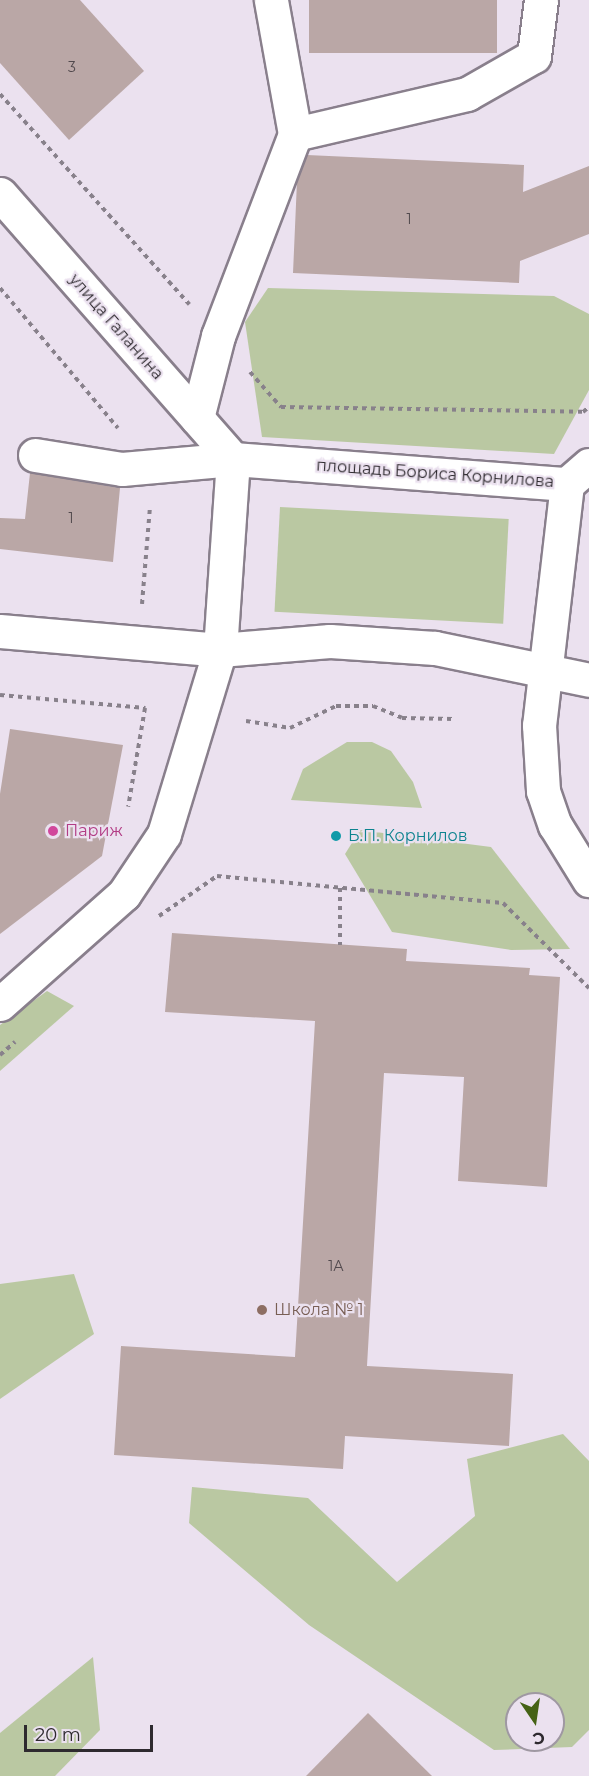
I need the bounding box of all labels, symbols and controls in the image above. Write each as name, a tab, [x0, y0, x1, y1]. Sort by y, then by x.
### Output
house number: 3	[68, 59, 76, 75]
house number: 1	[406, 211, 412, 227]
street label: улица Галанина	[65, 270, 167, 384]
street label: площадь Бориса Корнилова	[316, 456, 554, 492]
house number: 1	[68, 510, 74, 526]
place label: Париж	[65, 821, 123, 841]
marker: Париж	[46, 824, 60, 838]
place label: Б.П. Корнилов	[348, 826, 468, 846]
marker: Б.П. Корнилов	[329, 829, 343, 843]
house number: 1А	[328, 1258, 344, 1274]
place label: Школа № 1	[274, 1300, 363, 1320]
marker: Школа № 1	[255, 1303, 269, 1317]
north arrow	[505, 1692, 565, 1752]
scale bar	[27, 1713, 156, 1751]
text: 20 m	[35, 1724, 81, 1746]
text: С	[531, 1728, 547, 1749]

